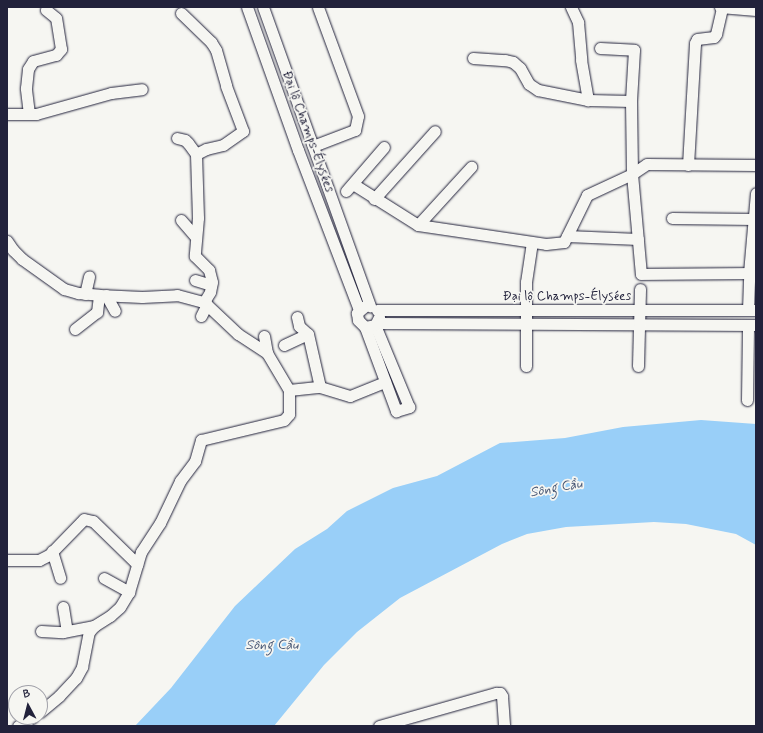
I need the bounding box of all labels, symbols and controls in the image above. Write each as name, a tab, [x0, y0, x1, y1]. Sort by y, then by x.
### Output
street label: Đại lộ Champs-Élysées	[278, 69, 336, 195]
street label: Đại lộ Champs-Élysées	[503, 289, 631, 305]
water label: Sông Cầu	[528, 475, 584, 501]
water label: Sông Cầu	[245, 637, 299, 653]
north arrow	[8, 685, 48, 725]
text: B	[22, 687, 31, 701]

